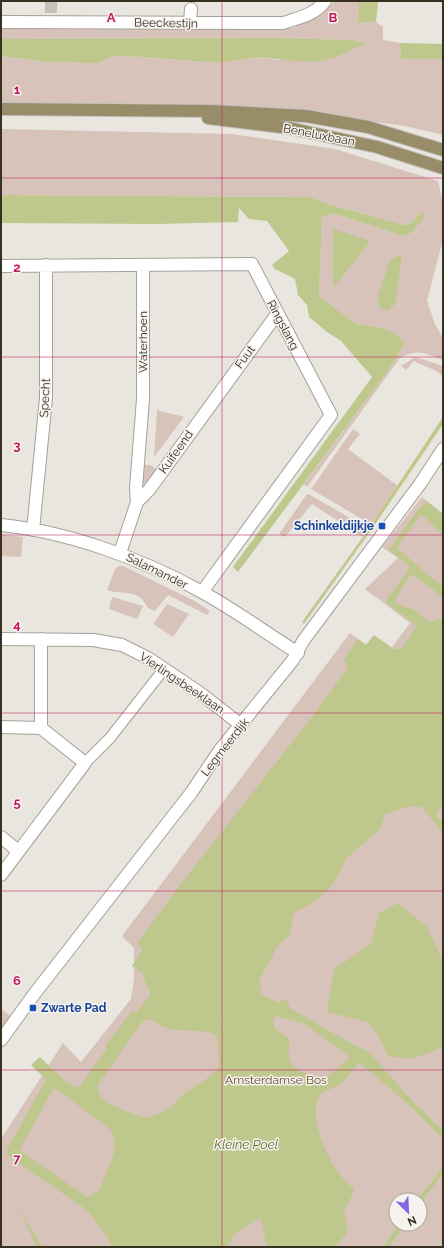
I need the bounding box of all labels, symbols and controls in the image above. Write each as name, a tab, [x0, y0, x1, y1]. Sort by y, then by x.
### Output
text: A	[107, 10, 116, 25]
text: B	[329, 10, 338, 25]
street label: Beeckestijn	[134, 15, 198, 31]
text: 1	[14, 82, 21, 97]
street label: Beneluxbaan	[282, 121, 356, 149]
text: 2	[13, 260, 21, 275]
street label: Ringslang	[264, 298, 302, 352]
street label: Waterhoen	[136, 311, 150, 373]
street label: Fuut	[232, 343, 258, 371]
street label: Specht	[37, 378, 53, 418]
street label: Kuifeend	[156, 428, 196, 476]
text: 3	[13, 438, 21, 453]
place label: Schinkeldijkje	[294, 519, 374, 533]
marker: Schinkeldijkje	[377, 521, 387, 531]
street label: Salamander	[124, 550, 191, 592]
text: 4	[13, 617, 21, 632]
street label: Vierlingsbeeklaan	[137, 649, 227, 717]
street label: Legmeerdijk	[198, 715, 252, 779]
text: 5	[13, 795, 21, 810]
text: 6	[13, 973, 21, 988]
place label: Zwarte Pad	[41, 1001, 107, 1015]
marker: Zwarte Pad	[28, 1003, 38, 1013]
park label: Amsterdamse Bos	[225, 1073, 327, 1087]
water label: Kleine Poel	[214, 1137, 279, 1152]
text: 7	[13, 1151, 21, 1166]
north arrow	[388, 1192, 428, 1232]
text: N	[405, 1213, 418, 1228]

